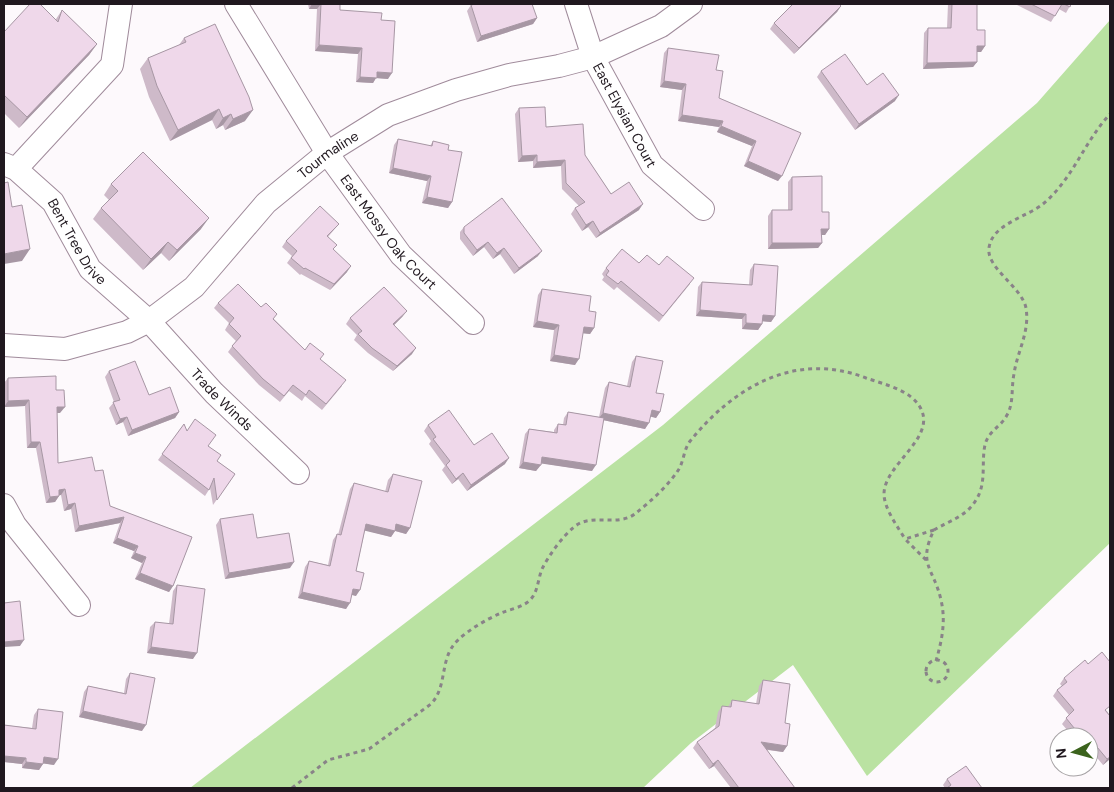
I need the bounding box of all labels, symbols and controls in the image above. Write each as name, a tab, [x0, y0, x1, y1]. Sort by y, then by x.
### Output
street label: East Elysian Court	[589, 60, 661, 171]
street label: Tourmaline	[294, 127, 362, 182]
street label: East Mossy Oak Court	[337, 171, 441, 293]
street label: Bent Tree Drive	[44, 195, 110, 288]
street label: Trade Winds	[187, 364, 257, 435]
north arrow	[1049, 727, 1099, 777]
text: N	[1052, 747, 1071, 759]

